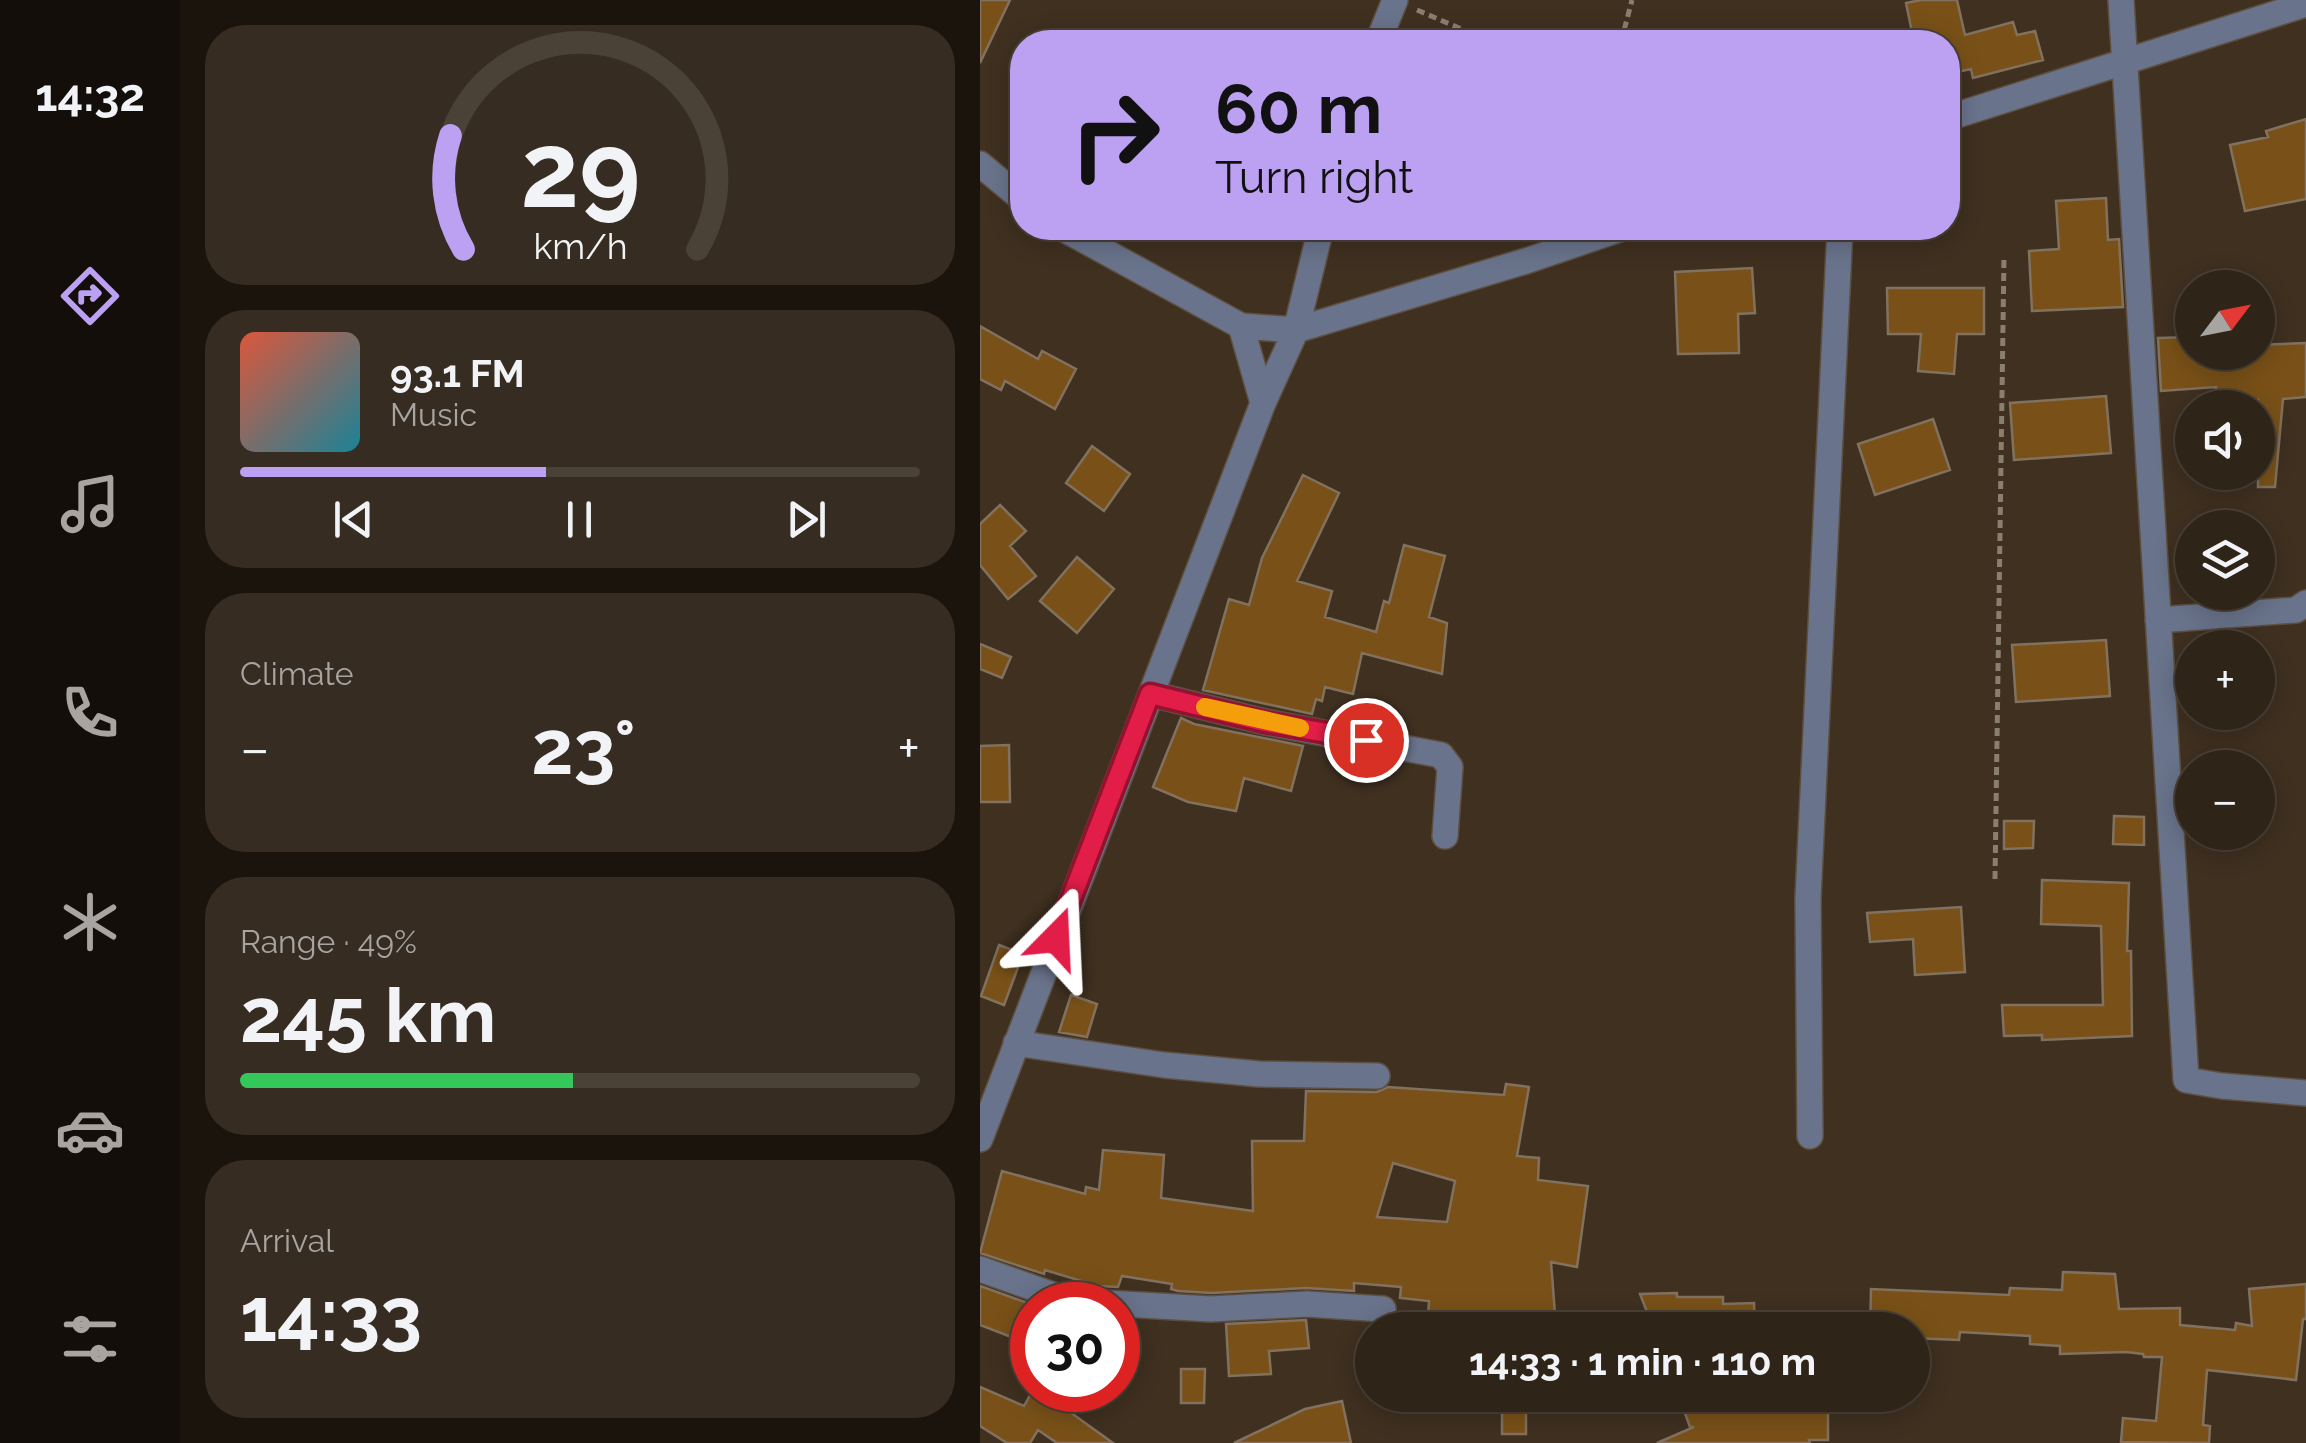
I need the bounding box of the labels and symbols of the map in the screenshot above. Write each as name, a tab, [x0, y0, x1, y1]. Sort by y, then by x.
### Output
north arrow	[2175, 270, 2275, 370]
pin	[1324, 698, 1409, 783]
position arrow	[1004, 886, 1108, 990]
speed limit sign: 30	[1010, 1282, 1140, 1412]

